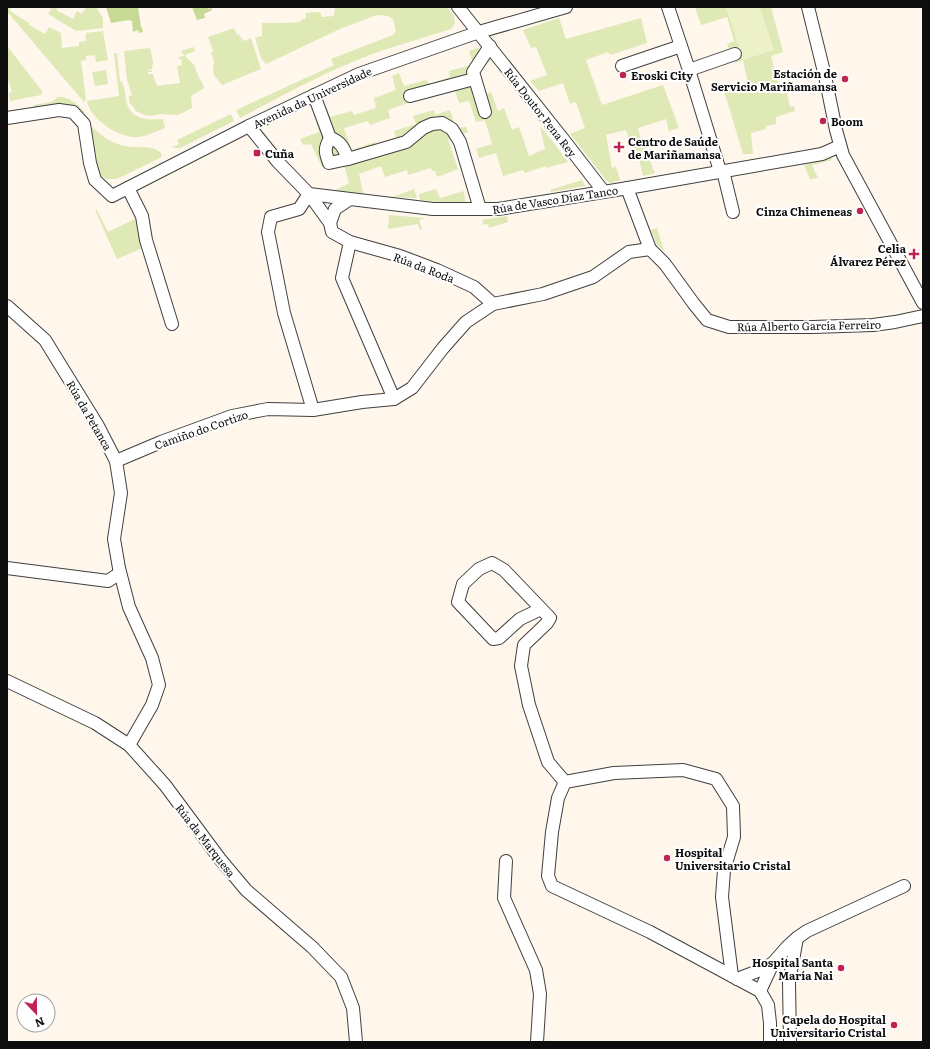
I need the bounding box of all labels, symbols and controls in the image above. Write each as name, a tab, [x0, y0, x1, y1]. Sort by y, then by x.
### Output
street label: Avenida da Universidade	[250, 62, 374, 132]
street label: Rúa Doutor Pena Rey	[501, 64, 581, 161]
place label: Estación de Servicio Mariñamansa	[711, 65, 838, 94]
place label: Eroski City	[631, 67, 693, 83]
marker: Eroski City	[618, 70, 628, 80]
marker: Estación de Servicio Mariñamansa	[840, 74, 850, 84]
place label: Boom	[831, 113, 863, 129]
marker: Boom	[818, 116, 828, 126]
place label: Centro de Saúde de Mariñamansa	[628, 133, 722, 162]
marker: Centro de Saúde de Mariñamansa	[613, 141, 625, 153]
place label: Cuña	[265, 145, 295, 161]
marker: Cuña	[252, 148, 262, 158]
street label: Rúa de Vasco Díaz Tanco	[491, 181, 619, 217]
place label: Cinza Chimeneas	[756, 203, 853, 219]
marker: Cinza Chimeneas	[855, 206, 865, 216]
place label: Celia Álvarez Pérez	[830, 240, 907, 269]
street label: Rúa da Roda	[391, 248, 457, 286]
marker: Celia Álvarez Pérez	[909, 249, 919, 259]
street label: Rúa Alberto García Ferreiro	[737, 316, 881, 334]
street label: Rúa da Petanca	[63, 377, 117, 453]
street label: Camiño do Cortizo	[152, 405, 250, 453]
street label: Rúa da Marquesa	[172, 800, 240, 880]
place label: Hospital Universitario Cristal	[675, 844, 791, 873]
marker: Hospital Universitario Cristal	[662, 853, 672, 863]
place label: Hospital Santa María Nai	[752, 954, 834, 983]
marker: Hospital Santa María Nai	[836, 963, 846, 973]
north arrow	[16, 993, 56, 1033]
place label: Capela do Hospital Universitario Cristal	[770, 1011, 886, 1040]
text: N	[33, 1014, 47, 1032]
marker: Capela do Hospital Universitario Cristal	[889, 1020, 899, 1030]

